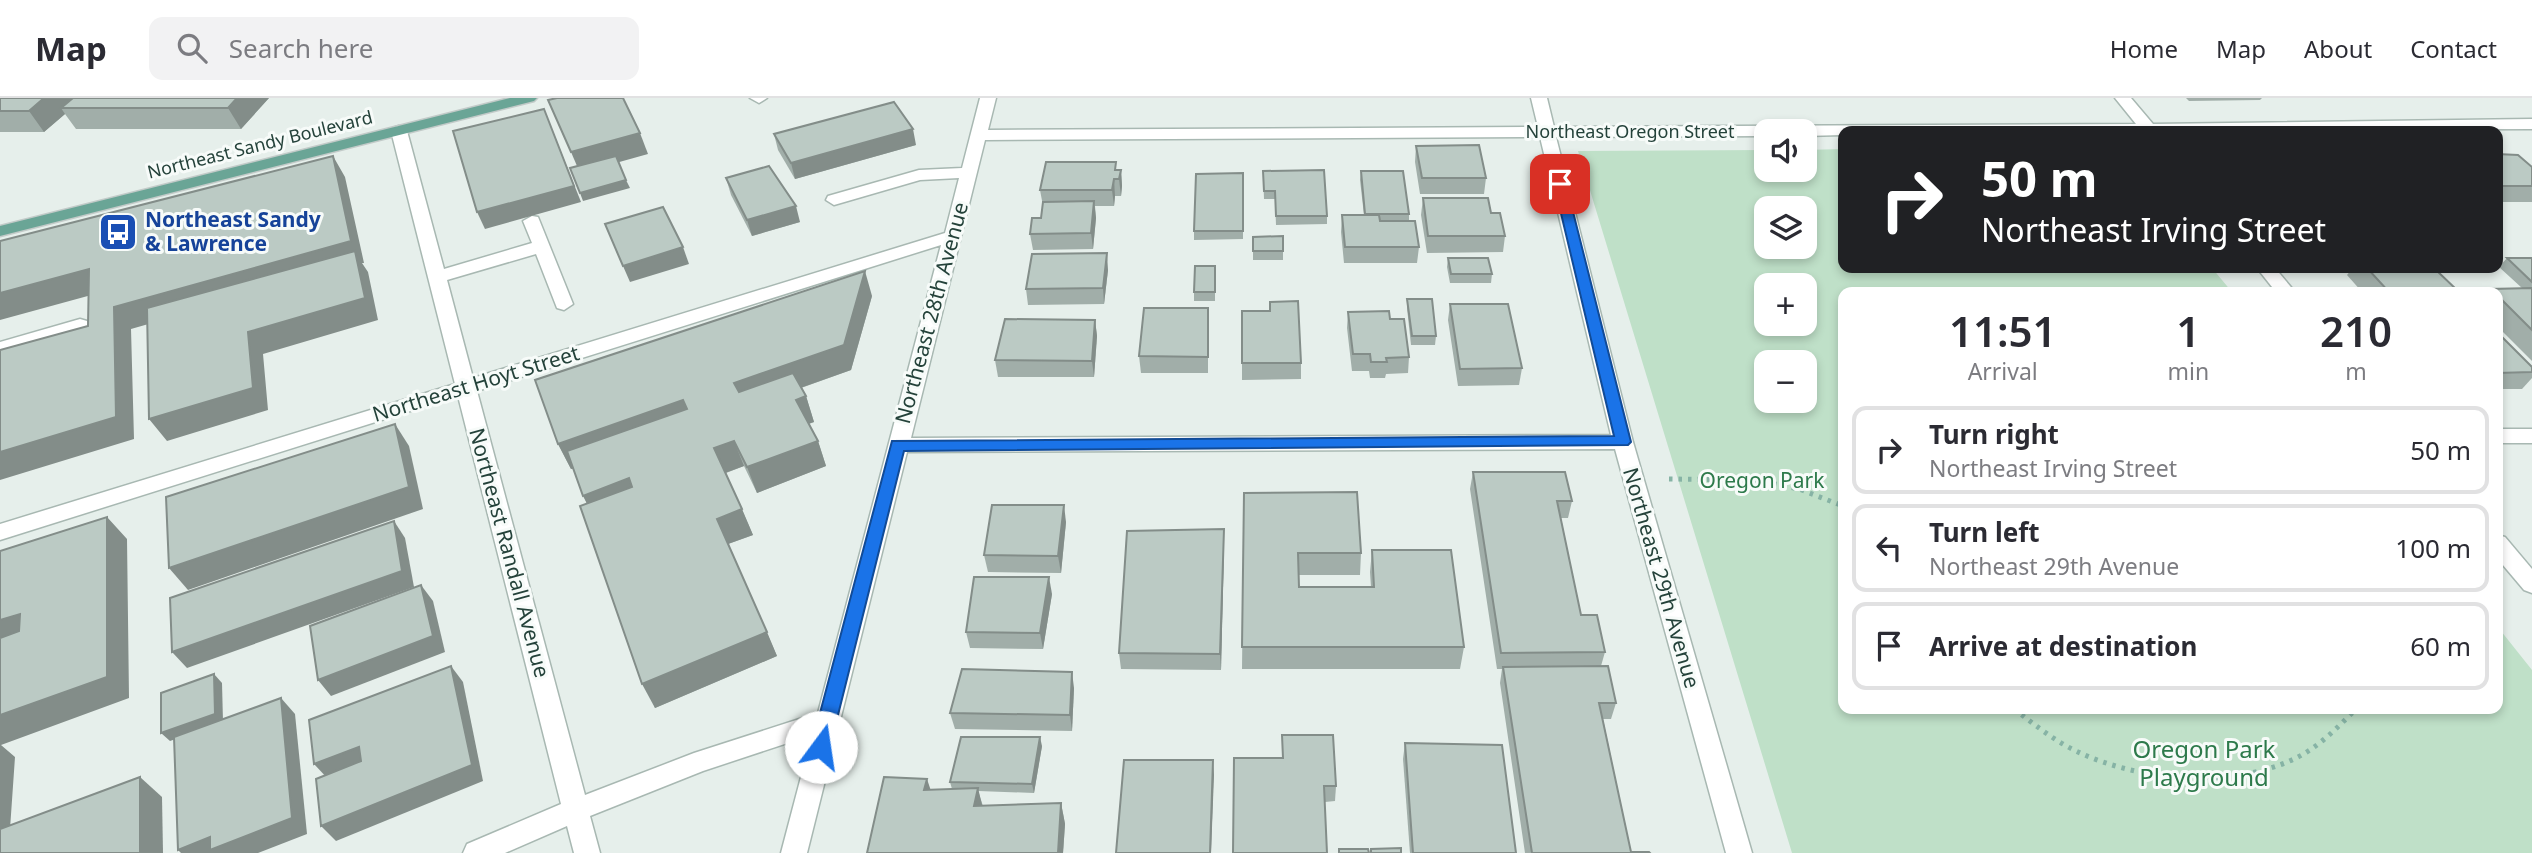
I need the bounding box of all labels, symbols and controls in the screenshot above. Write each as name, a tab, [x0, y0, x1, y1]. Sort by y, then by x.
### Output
search box	[149, 17, 639, 80]
text: Map	[35, 26, 107, 71]
icon: search	[173, 29, 211, 67]
text: Search here	[229, 30, 373, 66]
text: Home	[2110, 32, 2178, 65]
text: Map	[2216, 32, 2266, 65]
text: About	[2304, 32, 2372, 65]
text: Contact	[2410, 32, 2497, 65]
street label: Northeast Sandy Boulevard	[145, 104, 375, 184]
street label: Northeast Oregon Street	[1526, 119, 1735, 143]
map controls	[1754, 119, 1817, 413]
button: sound	[1754, 119, 1817, 182]
text: 50 m	[1981, 145, 2098, 211]
pin	[1530, 154, 1590, 214]
icon: right	[1866, 154, 1957, 245]
icon: arrive	[1541, 165, 1579, 203]
button: layers	[1754, 196, 1817, 259]
street label: Northeast 28th Avenue	[888, 199, 974, 427]
place label: Northeast Sandy & Lawrence	[145, 205, 321, 257]
text: Northeast Irving Street	[1981, 208, 2326, 251]
bus stop icon: Northeast Sandy & Lawrence	[97, 211, 139, 253]
button: +	[1754, 273, 1817, 336]
text: 11:51	[1949, 302, 2057, 359]
text: 1	[2176, 302, 2200, 359]
text: 210	[2320, 302, 2392, 359]
street label: Northeast Hoyt Street	[369, 338, 583, 428]
button: −	[1754, 350, 1817, 413]
text: Arrival	[1968, 355, 2038, 387]
text: min	[2167, 355, 2209, 387]
text: m	[2345, 355, 2367, 387]
text: Turn right	[1929, 416, 2059, 452]
street label: Northeast Randall Avenue	[463, 425, 557, 681]
icon: right	[1870, 431, 1908, 469]
text: 50 m	[2410, 432, 2471, 468]
text: Northeast Irving Street	[1929, 452, 2177, 484]
street label: Northeast 29th Avenue	[1617, 464, 1707, 691]
park label: Oregon Park	[1700, 466, 1825, 494]
text: Turn left	[1929, 514, 2040, 550]
icon: left	[1870, 529, 1908, 567]
text: 100 m	[2395, 530, 2471, 566]
text: Northeast 29th Avenue	[1929, 550, 2179, 582]
icon: arrive	[1870, 627, 1908, 665]
text: Arrive at destination	[1929, 628, 2198, 664]
text: 60 m	[2410, 628, 2471, 664]
position arrow	[784, 710, 858, 784]
park label: Oregon Park Playground	[2133, 732, 2276, 793]

